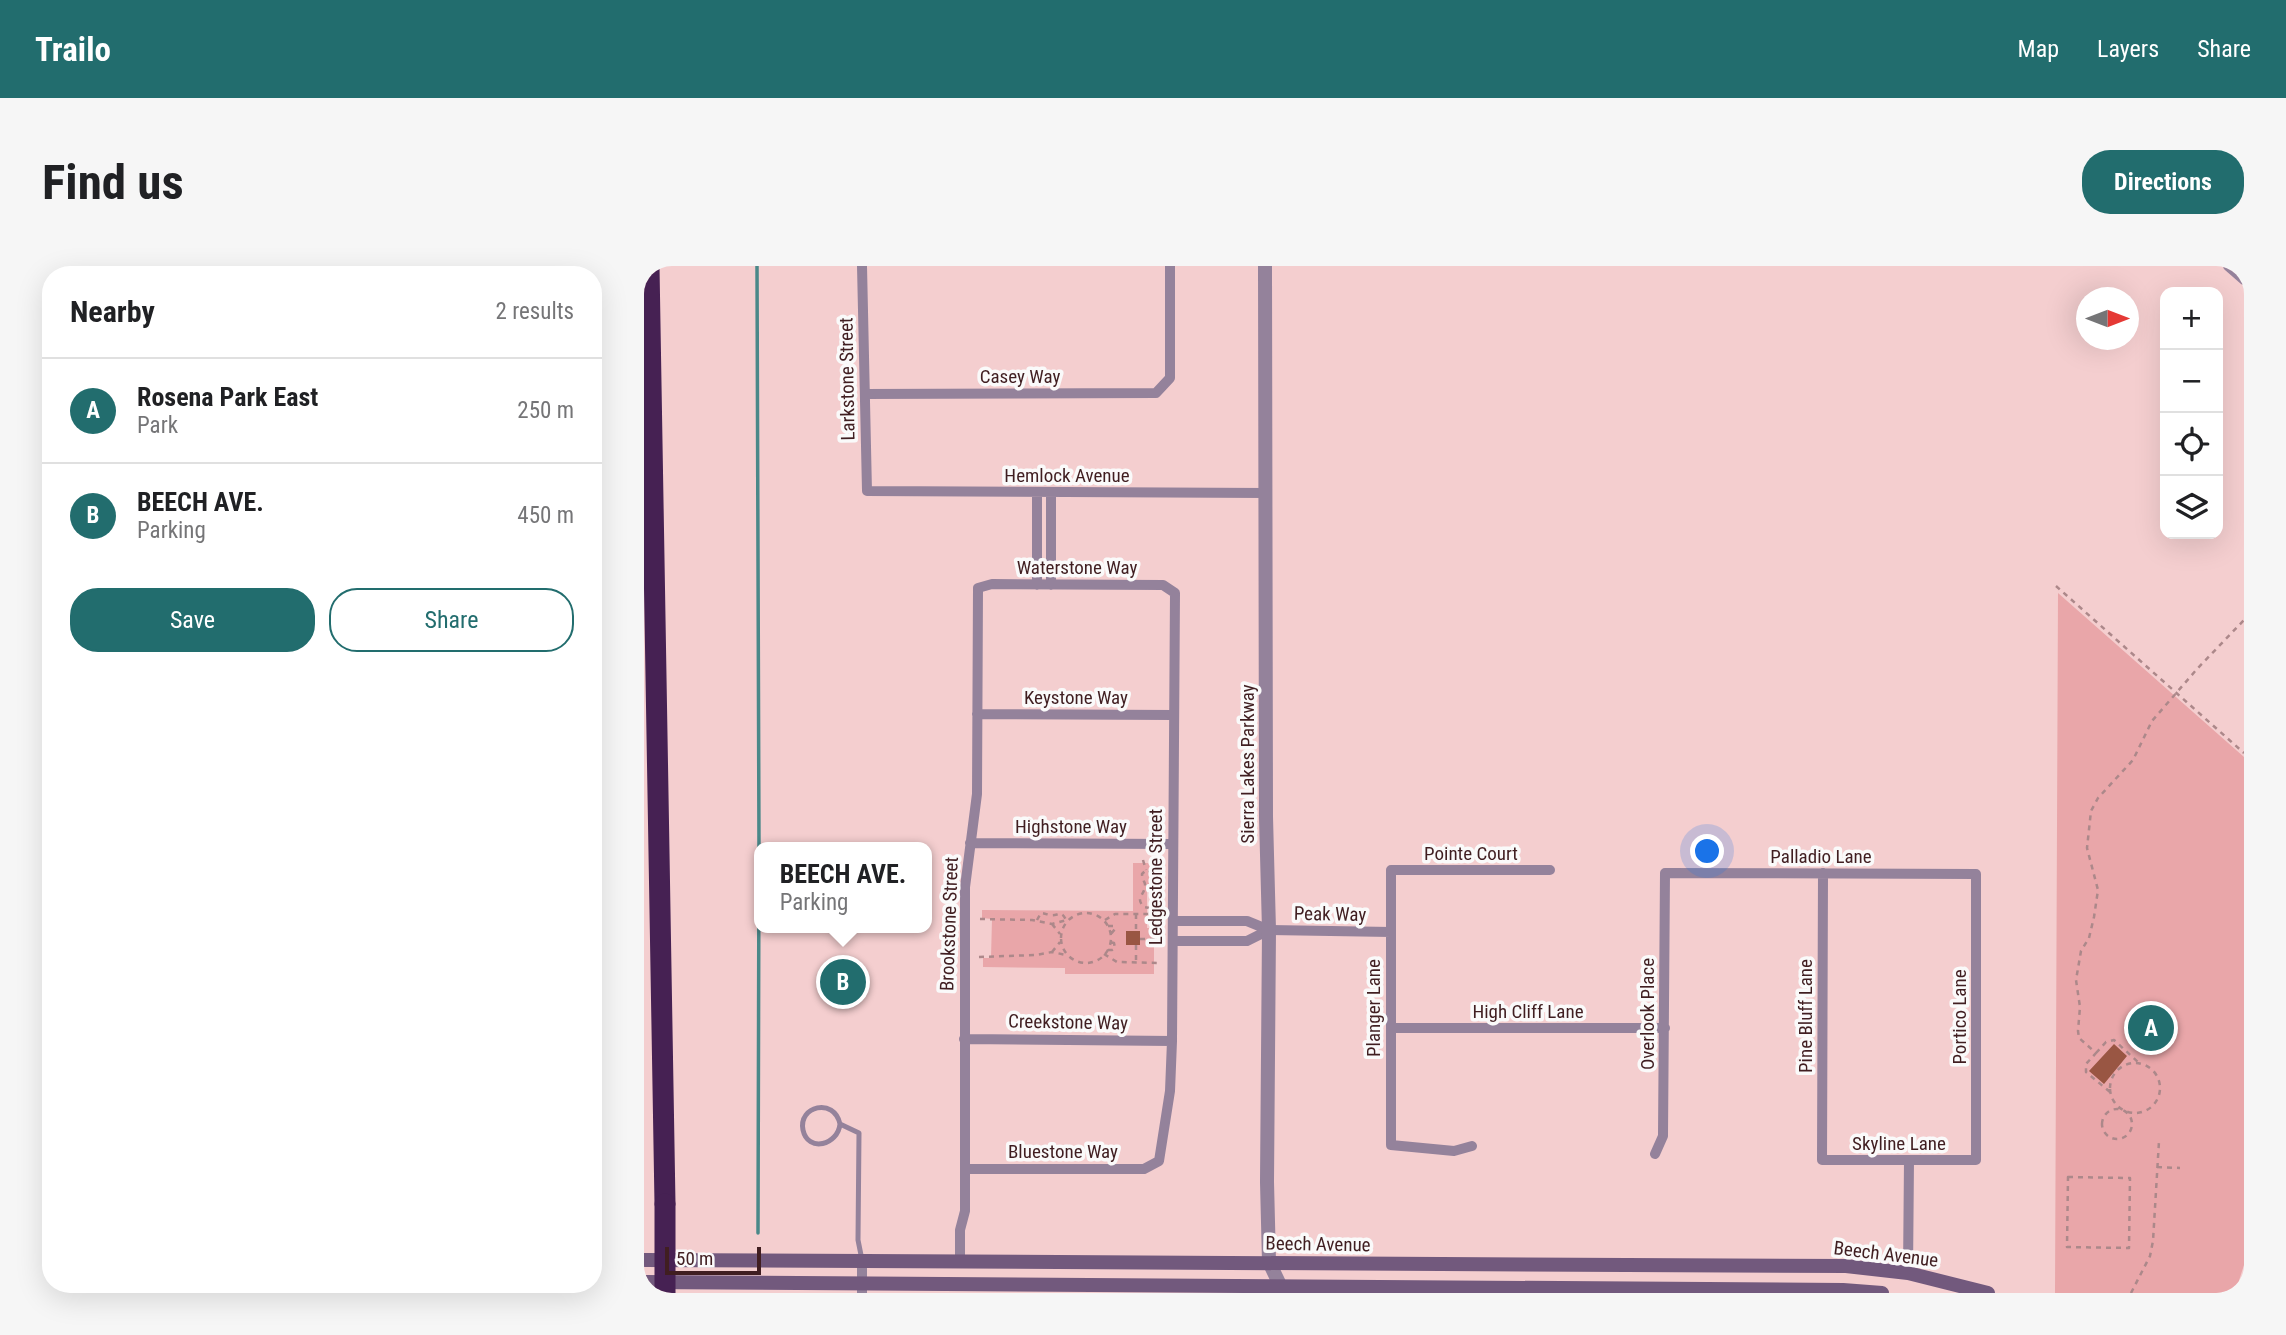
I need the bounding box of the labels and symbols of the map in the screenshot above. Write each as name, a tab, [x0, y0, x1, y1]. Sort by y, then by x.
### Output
north arrow	[2076, 287, 2139, 350]
street label: Larkstone Street	[834, 317, 860, 441]
street label: Casey Way	[980, 365, 1060, 388]
street label: Hemlock Avenue	[1004, 464, 1130, 487]
street label: Waterstone Way	[1017, 556, 1137, 579]
street label: Sierra Lakes Parkway	[1236, 684, 1259, 844]
street label: Keystone Way	[1024, 686, 1128, 709]
street label: Ledgestone Street	[1144, 809, 1167, 945]
street label: Highstone Way	[1015, 815, 1127, 838]
your location	[1690, 834, 1724, 868]
street label: Pointe Court	[1424, 842, 1518, 865]
street label: Palladio Lane	[1770, 845, 1872, 868]
street label: Brookstone Street	[935, 857, 963, 991]
street label: Peak Way	[1294, 902, 1366, 926]
pin: B	[820, 956, 866, 1008]
street label: Overlook Place	[1636, 958, 1659, 1070]
street label: Planger Lane	[1362, 959, 1385, 1057]
street label: Pine Bluff Lane	[1794, 959, 1817, 1073]
street label: Portico Lane	[1948, 969, 1971, 1065]
street label: High Cliff Lane	[1472, 1000, 1584, 1023]
pin: A	[2128, 1002, 2174, 1054]
street label: Creekstone Way	[1008, 1009, 1128, 1035]
street label: Skyline Lane	[1852, 1132, 1946, 1155]
street label: Bluestone Way	[1008, 1140, 1118, 1163]
street label: Beech Avenue	[1265, 1232, 1371, 1256]
street label: Beech Avenue	[1832, 1236, 1940, 1272]
scale bar	[665, 1244, 761, 1276]

